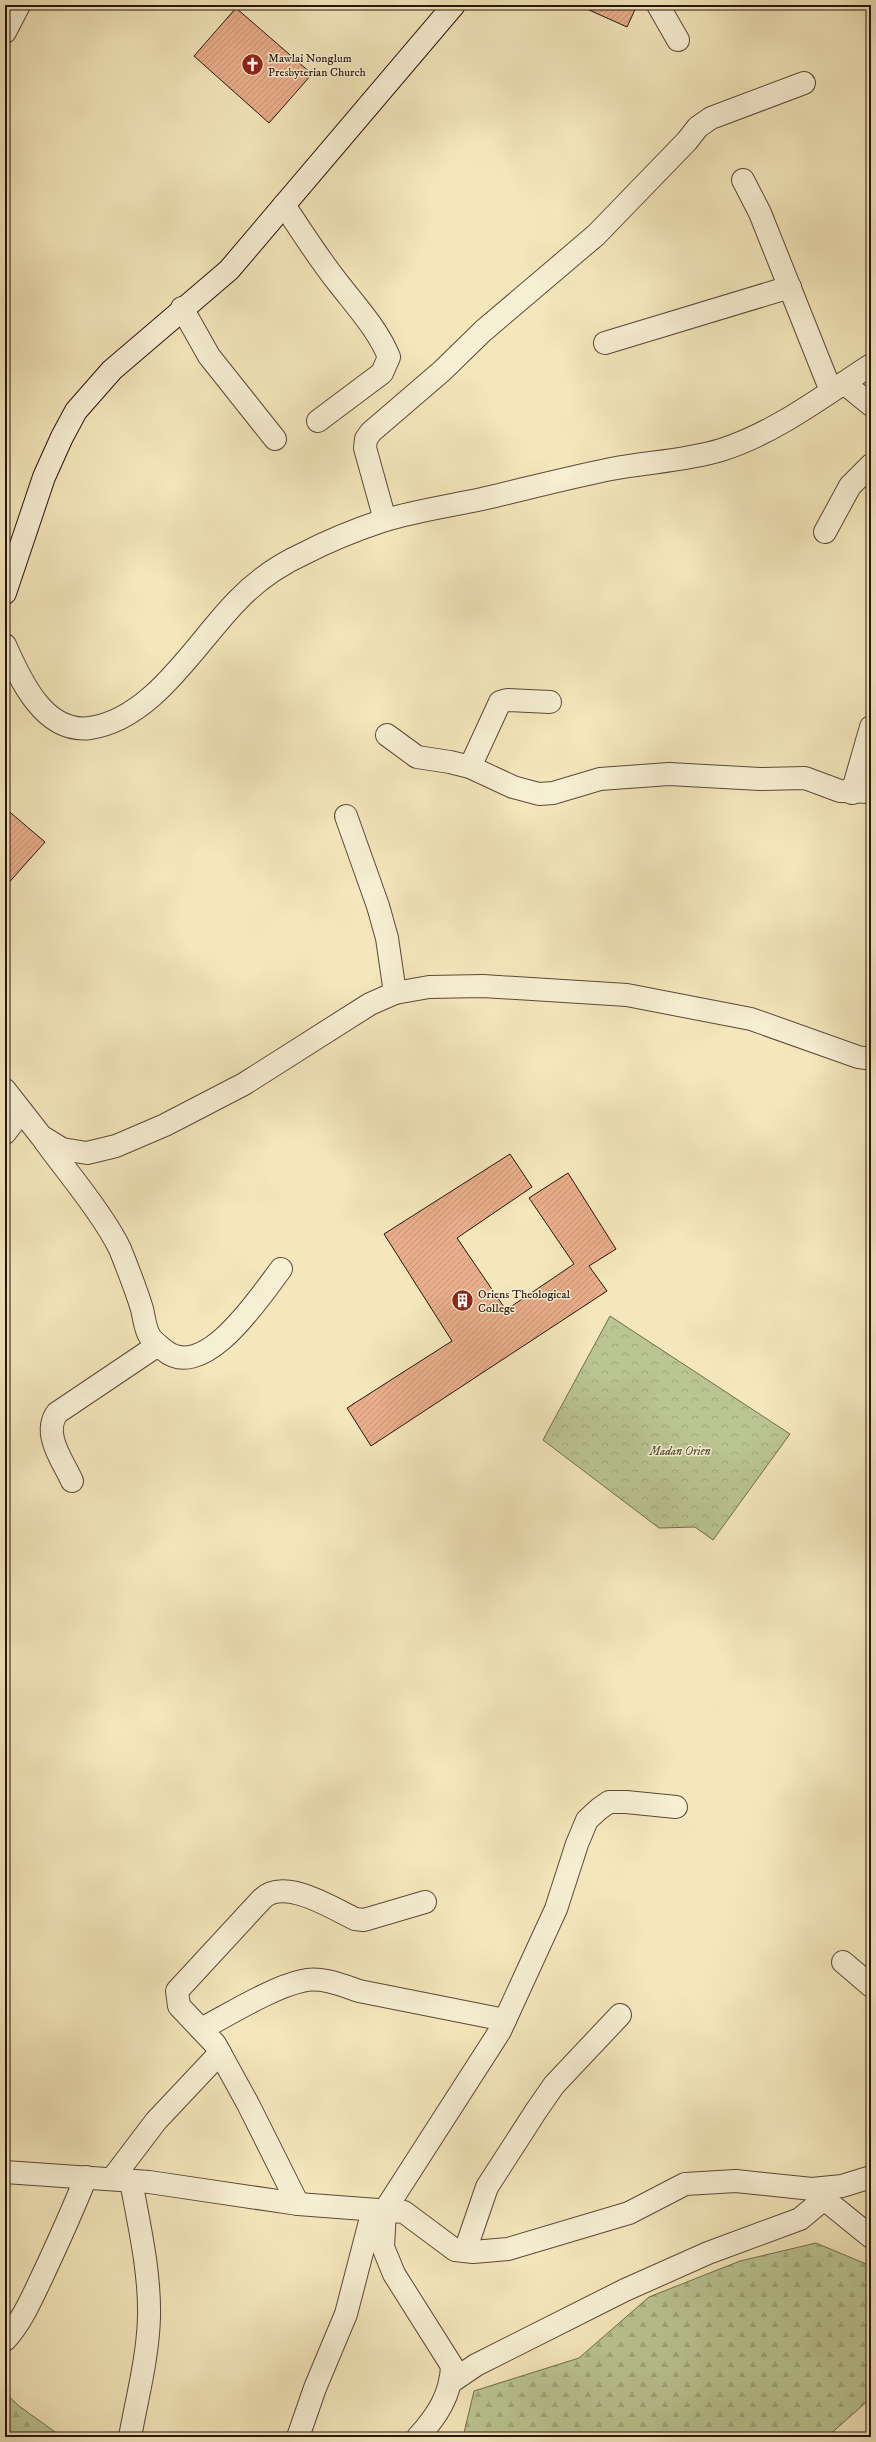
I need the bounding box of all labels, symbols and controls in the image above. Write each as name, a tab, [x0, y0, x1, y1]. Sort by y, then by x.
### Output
place label: Mawlai Nonglum Presbyterian Church	[268, 51, 367, 80]
church icon: Mawlai Nonglum Presbyterian Church	[240, 52, 266, 78]
place label: Oriens Theological College	[478, 1287, 571, 1316]
building icon: Oriens Theological College	[450, 1288, 476, 1314]
park label: Madan Orien	[648, 1444, 711, 1459]

